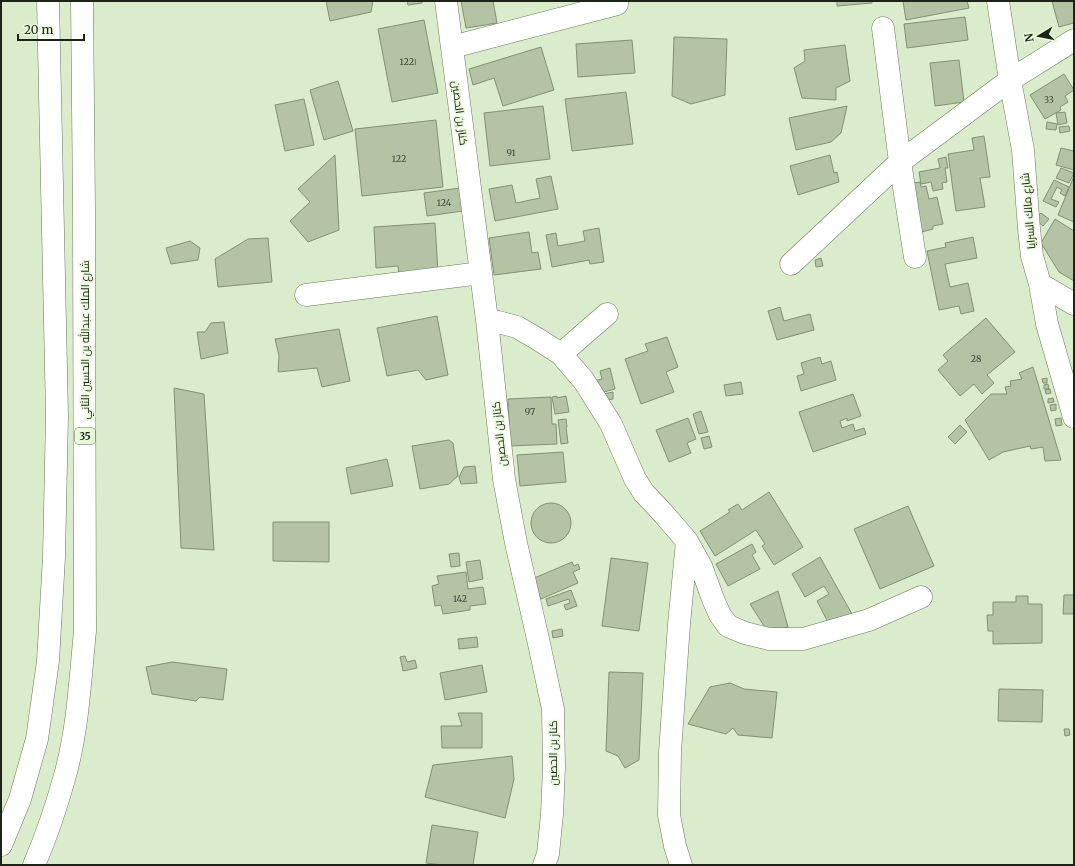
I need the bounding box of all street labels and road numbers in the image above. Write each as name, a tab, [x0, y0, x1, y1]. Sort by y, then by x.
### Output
street label: كناز بن الحصين	[449, 80, 471, 146]
street label: شارع مالك السرايا	[1018, 172, 1039, 250]
street label: شارع الملك عبدالله بن الحسين الثاني	[77, 260, 94, 420]
street label: كناز بن الحصين	[489, 401, 509, 467]
road number: 35	[75, 428, 95, 444]
street label: كناز بن الحصين	[546, 720, 560, 786]

